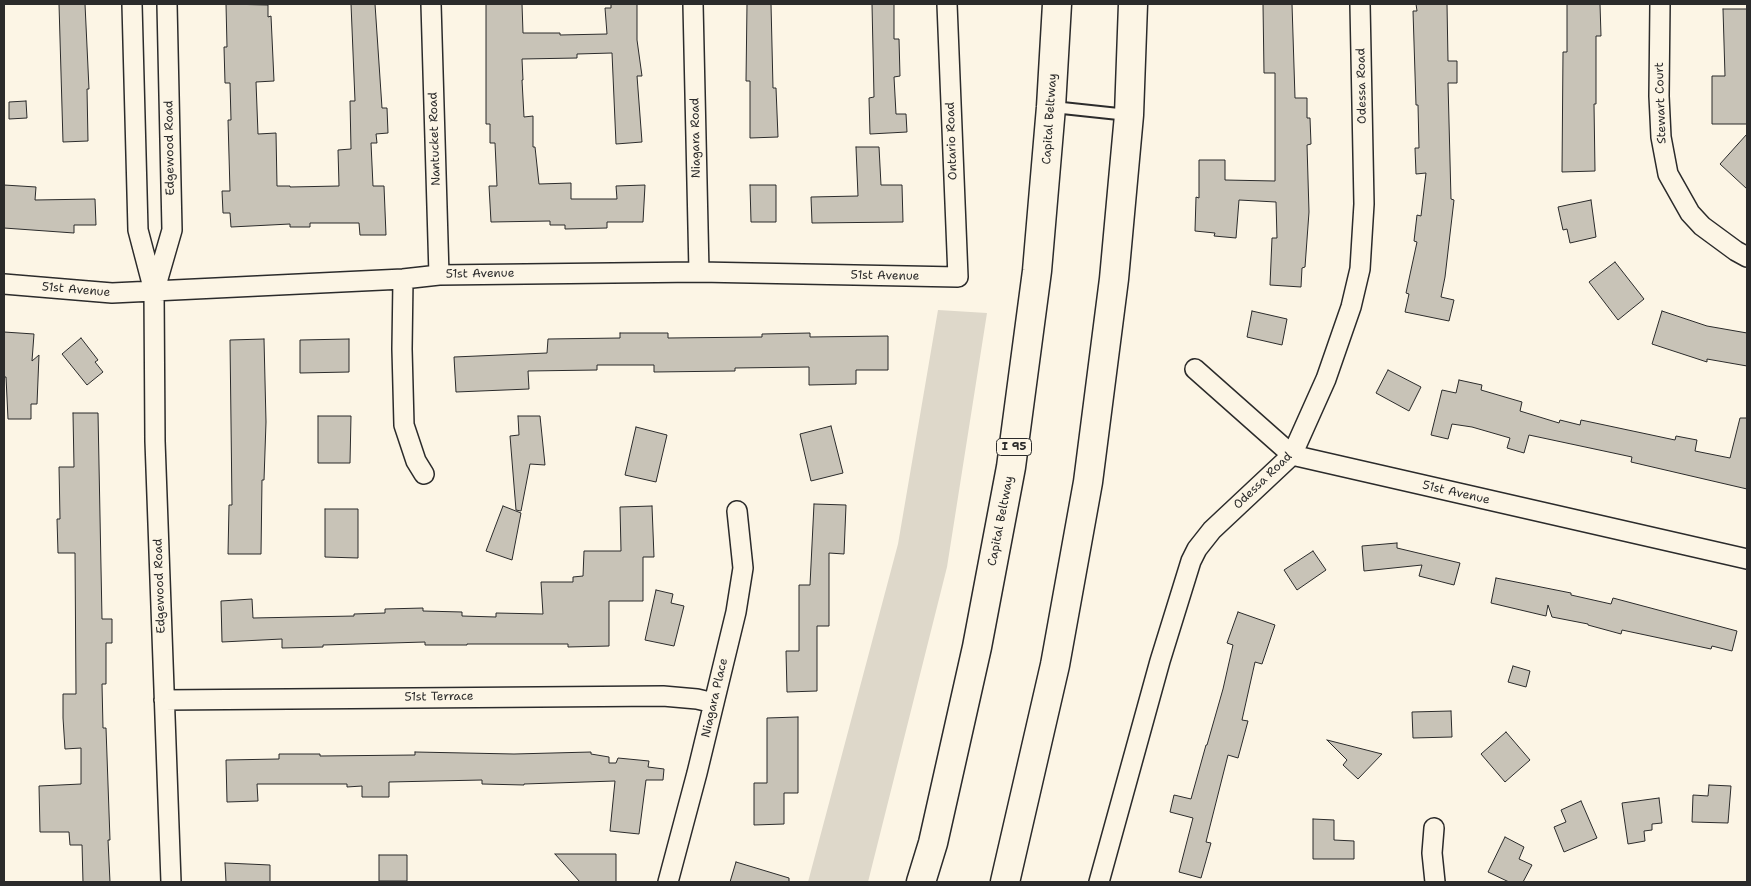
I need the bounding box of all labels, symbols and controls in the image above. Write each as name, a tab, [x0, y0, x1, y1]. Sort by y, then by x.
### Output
street label: Odessa Road	[1354, 48, 1370, 124]
street label: Stewart Court	[1652, 62, 1670, 144]
street label: Capital Beltway	[1040, 73, 1060, 165]
street label: Nantucket Road	[426, 92, 444, 186]
street label: Niagara Road	[688, 97, 704, 179]
street label: Edgewood Road	[162, 100, 178, 196]
street label: Ontario Road	[943, 102, 961, 180]
street label: 51st Avenue	[446, 266, 514, 282]
street label: 51st Avenue	[851, 268, 919, 284]
street label: 51st Avenue	[41, 280, 111, 300]
road number: I 95	[996, 438, 1032, 456]
street label: Odessa Road	[1231, 449, 1295, 513]
street label: Capital Beltway	[985, 475, 1017, 567]
street label: 51st Avenue	[1421, 478, 1491, 508]
street label: Edgewood Road	[151, 538, 169, 634]
street label: Niagara Place	[699, 657, 731, 739]
street label: 51st Terrace	[404, 689, 474, 705]

